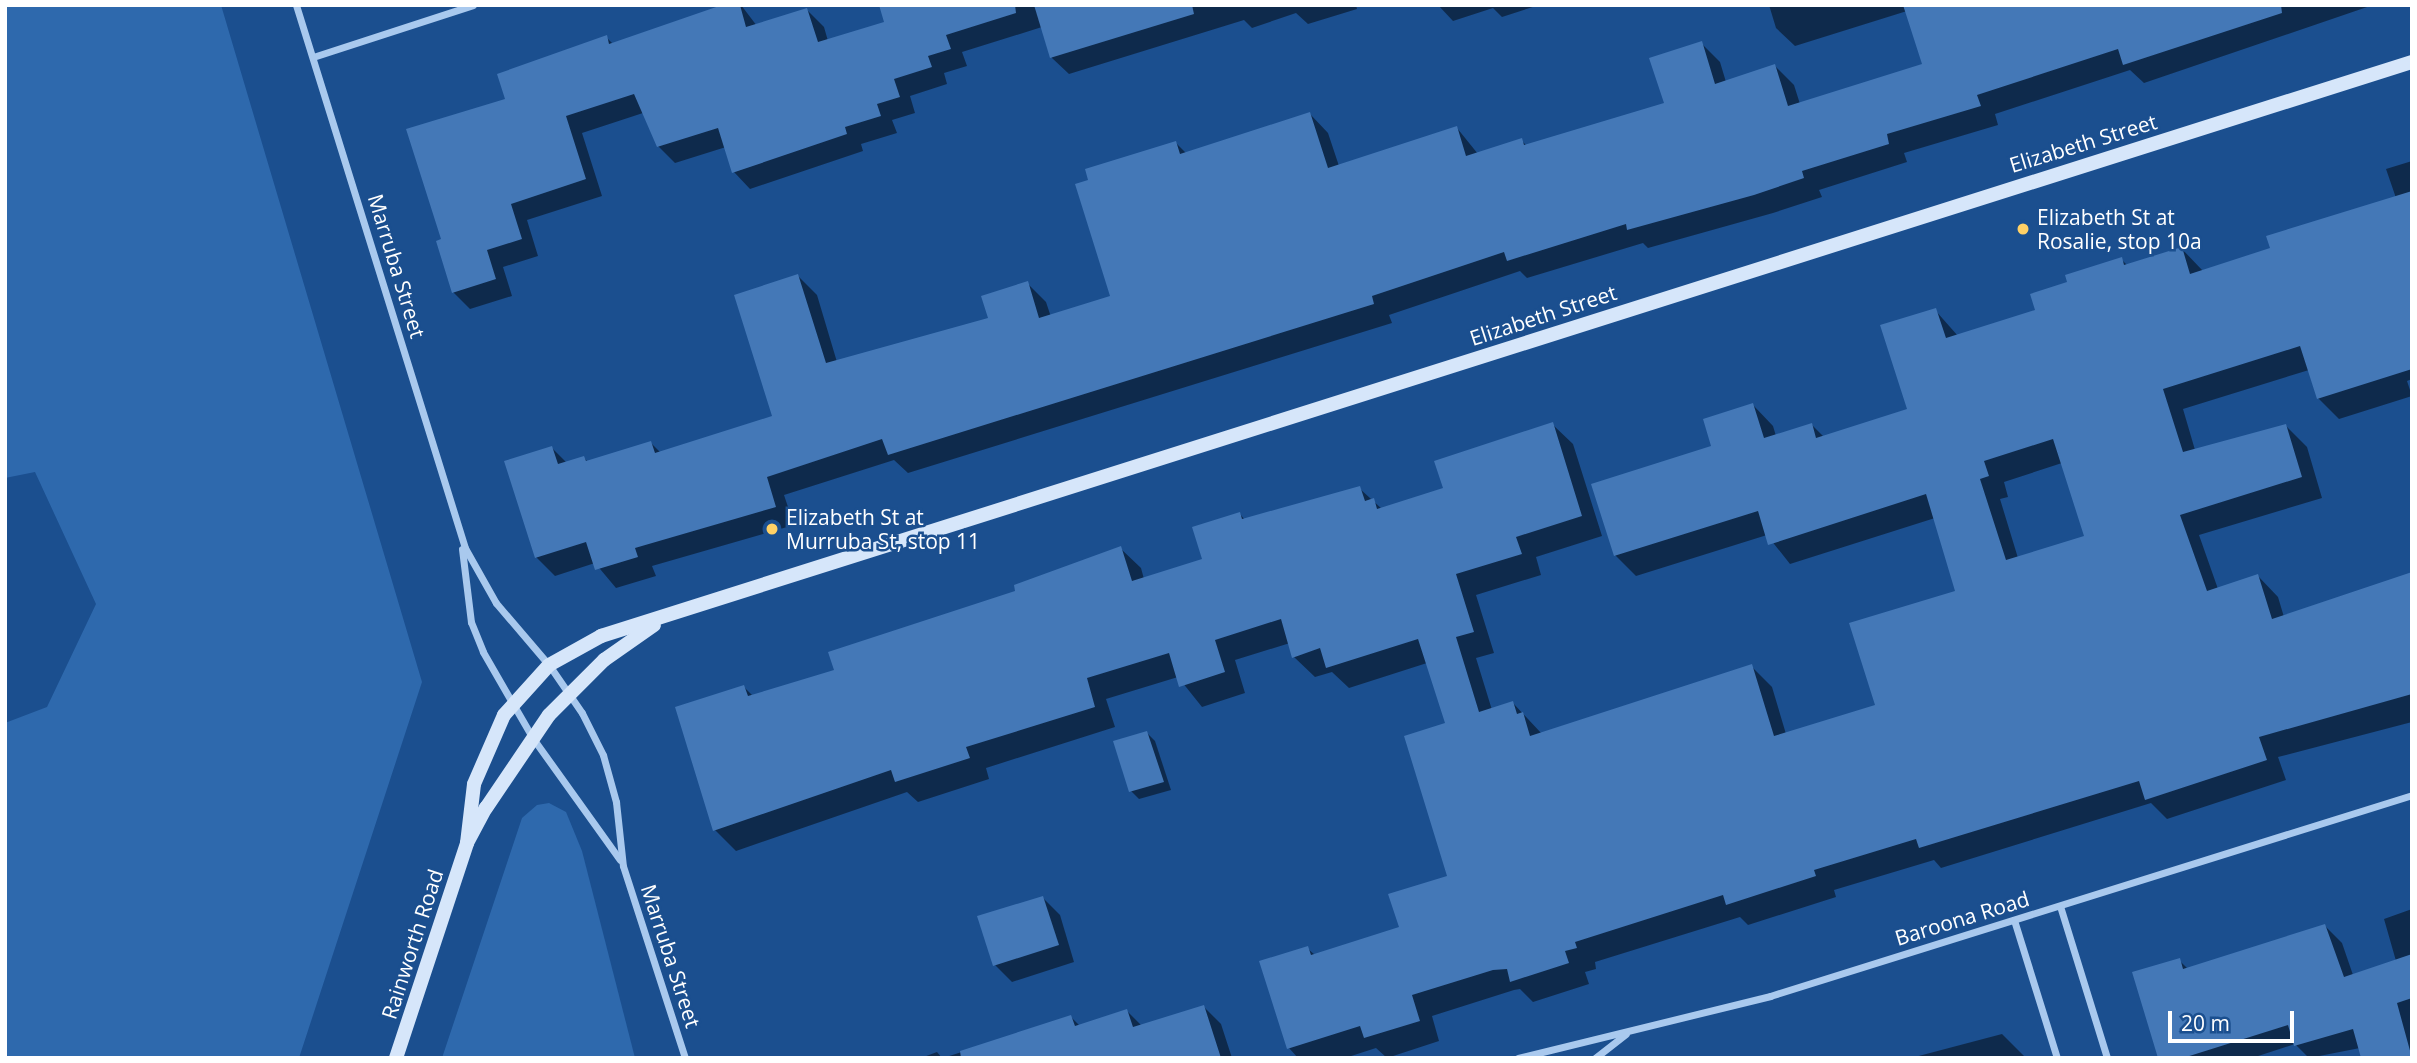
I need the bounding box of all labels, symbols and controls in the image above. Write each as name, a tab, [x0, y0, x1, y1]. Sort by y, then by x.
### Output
street label: Elizabeth Street	[2006, 109, 2160, 177]
street label: Marruba Street	[363, 191, 431, 341]
place label: Elizabeth St at Rosalie, stop 10a	[2037, 204, 2202, 254]
marker: Elizabeth St at Rosalie, stop 10a	[2015, 221, 2031, 237]
street label: Elizabeth Street	[1466, 279, 1620, 351]
place label: Elizabeth St at Murruba St, stop 11	[786, 504, 980, 554]
marker: Elizabeth St at Murruba St, stop 11	[764, 521, 780, 537]
street label: Rainworth Road	[376, 866, 448, 1022]
street label: Marruba Street	[636, 881, 706, 1031]
street label: Baroona Road	[1892, 886, 2032, 950]
scale bar	[2172, 996, 2298, 1040]
text: 20 m	[2181, 1009, 2230, 1037]

